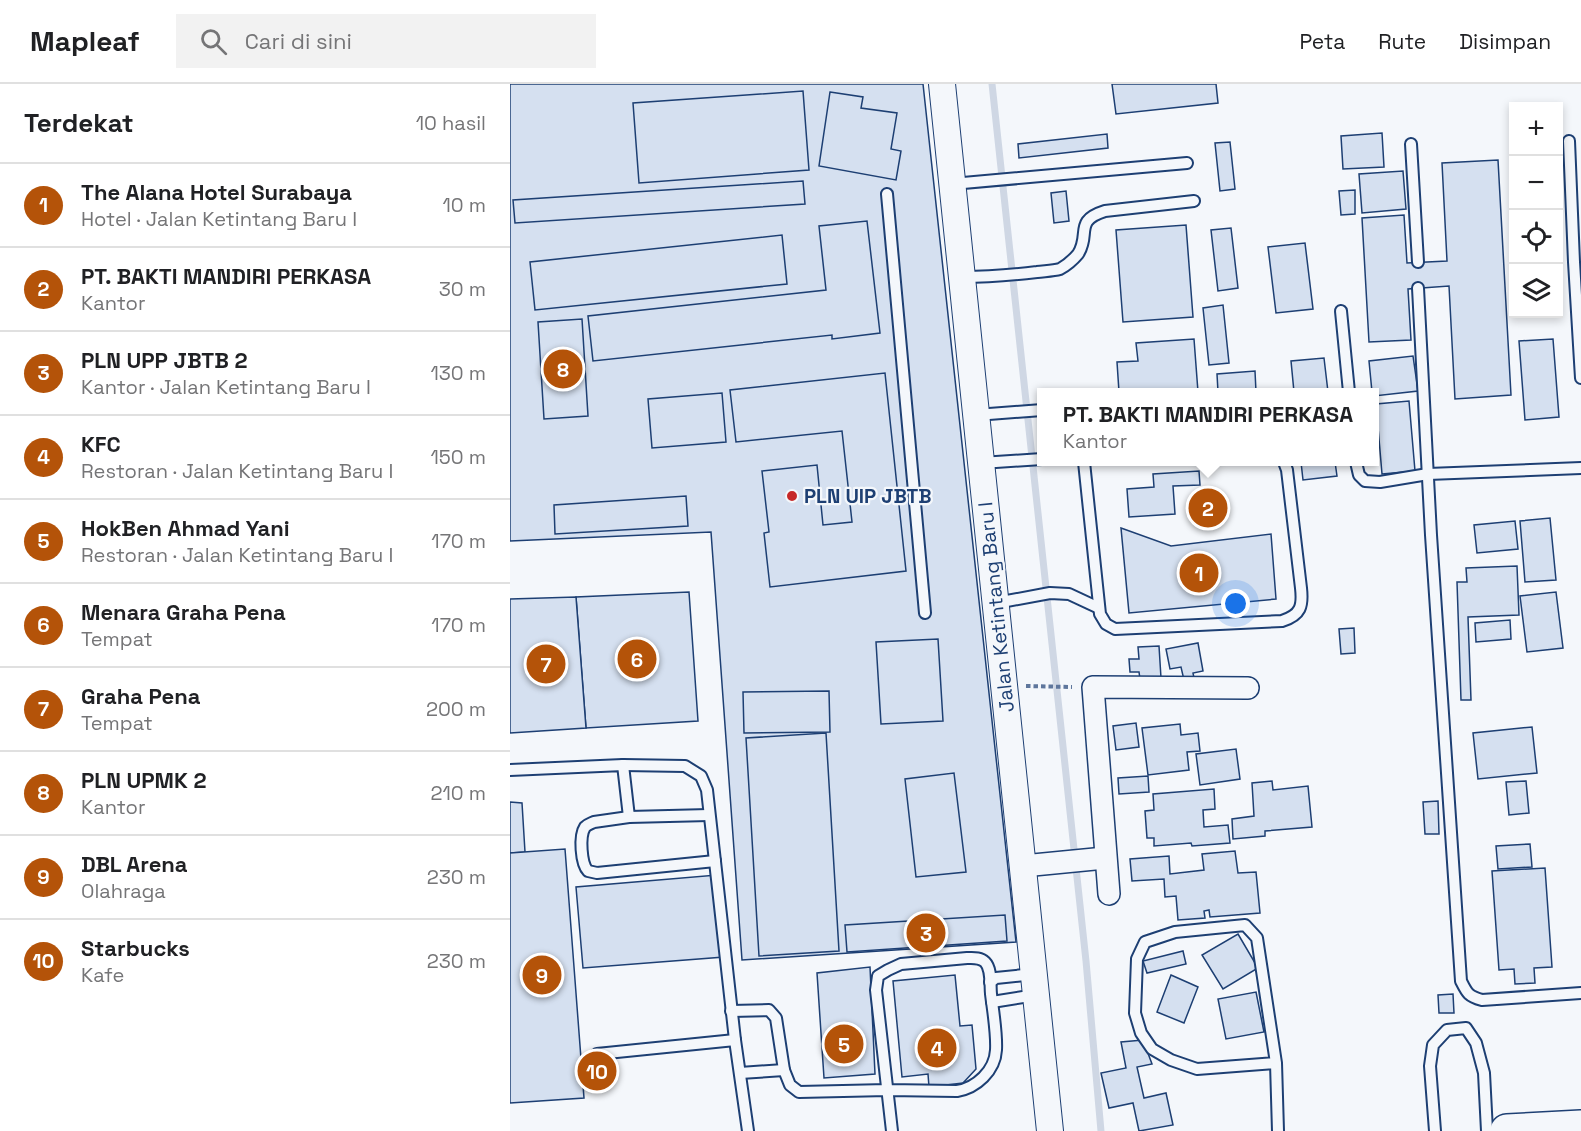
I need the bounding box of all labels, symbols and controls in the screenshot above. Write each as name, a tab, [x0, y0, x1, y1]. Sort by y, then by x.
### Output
search box	[176, 14, 596, 68]
text: Mapleaf	[30, 23, 140, 59]
icon: search	[197, 25, 230, 58]
text: Cari di sini	[245, 27, 352, 55]
text: Peta	[1299, 28, 1345, 55]
text: Rute	[1378, 28, 1426, 55]
text: Disimpan	[1459, 28, 1551, 55]
map controls	[1509, 102, 1563, 318]
button: +	[1509, 102, 1563, 156]
text: Terdekat	[24, 106, 134, 140]
text: 10 hasil	[416, 110, 486, 136]
button: −	[1509, 156, 1563, 210]
text: The Alana Hotel Surabaya	[81, 178, 352, 206]
text: 1	[39, 192, 48, 218]
text: 10 m	[442, 192, 486, 218]
text: Hotel · Jalan Ketintang Baru I	[81, 206, 357, 232]
button: locate	[1509, 210, 1563, 264]
text: PT. BAKTI MANDIRI PERKASA	[81, 262, 371, 290]
button: layers	[1509, 264, 1563, 318]
text: 2	[38, 276, 49, 302]
text: 30 m	[439, 276, 486, 302]
text: Kantor	[81, 290, 145, 316]
text: PLN UPP JBTB 2	[81, 346, 247, 374]
pin: 8	[544, 346, 582, 392]
text: 3	[37, 360, 50, 386]
text: 130 m	[430, 360, 486, 386]
text: Kantor · Jalan Ketintang Baru I	[81, 374, 371, 400]
popup	[1037, 388, 1379, 466]
text: PT. BAKTI MANDIRI PERKASA	[1063, 400, 1353, 428]
text: Kantor	[1063, 428, 1127, 454]
text: KFC	[81, 430, 121, 458]
text: 4	[37, 444, 50, 470]
text: 150 m	[431, 444, 486, 470]
text: Restoran · Jalan Ketintang Baru I	[81, 458, 393, 484]
place label: PLN UIP JBTB	[804, 483, 932, 509]
pin: 2	[1188, 486, 1228, 530]
marker: PLN UIP JBTB	[785, 489, 799, 503]
street label: Jalan Ketintang Baru I	[972, 501, 1020, 713]
text: HokBen Ahmad Yani	[81, 514, 290, 542]
text: 5	[38, 528, 50, 554]
text: 170 m	[431, 528, 486, 554]
text: Restoran · Jalan Ketintang Baru I	[81, 542, 393, 568]
pin: 1	[1180, 550, 1218, 596]
your location	[1221, 589, 1250, 618]
text: Menara Graha Pena	[81, 598, 286, 626]
text: 6	[37, 612, 50, 638]
text: 170 m	[431, 612, 486, 638]
text: Tempat	[81, 626, 153, 652]
pin: 6	[618, 636, 656, 682]
pin: 7	[526, 642, 566, 686]
text: Graha Pena	[81, 682, 201, 710]
text: 7	[38, 696, 49, 722]
text: 200 m	[426, 696, 486, 722]
text: Tempat	[81, 710, 153, 736]
text: PLN UPMK 2	[81, 766, 206, 794]
text: 8	[38, 780, 50, 806]
text: 210 m	[430, 780, 486, 806]
text: Kantor	[81, 794, 145, 820]
text: DBL Arena	[81, 850, 188, 878]
text: 9	[37, 864, 50, 890]
text: 230 m	[427, 864, 486, 890]
text: Olahraga	[81, 878, 166, 904]
pin: 3	[906, 910, 946, 956]
text: Starbucks	[81, 934, 190, 962]
text: 10	[33, 948, 55, 974]
text: 230 m	[427, 948, 486, 974]
pin: 9	[522, 952, 561, 998]
text: Kafe	[81, 962, 124, 988]
pin: 5	[824, 1022, 864, 1066]
pin: 4	[918, 1026, 956, 1070]
pin: 10	[578, 1048, 616, 1094]

